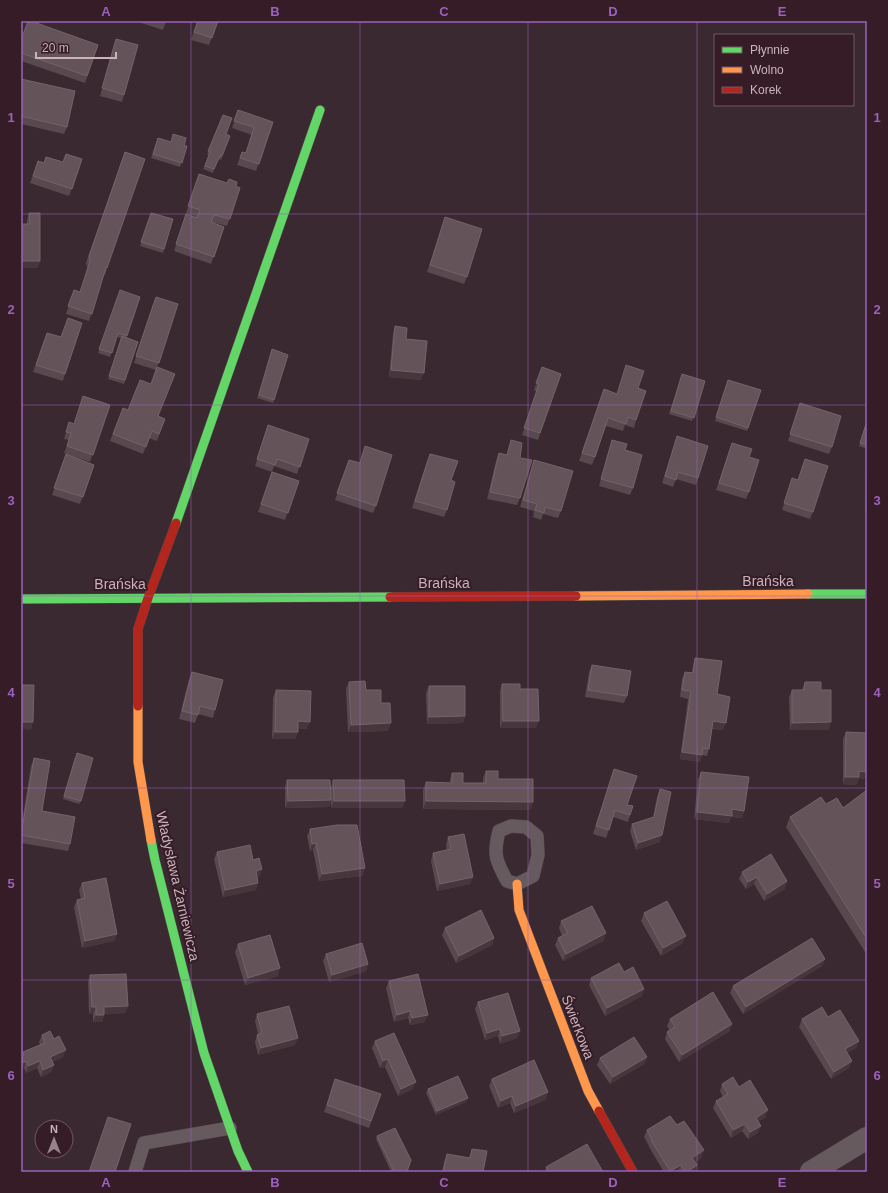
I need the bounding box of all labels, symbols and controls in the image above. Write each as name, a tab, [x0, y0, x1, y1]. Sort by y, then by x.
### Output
text: A	[101, 4, 111, 19]
text: B	[270, 4, 280, 19]
text: C	[439, 4, 449, 19]
text: D	[608, 4, 618, 19]
text: E	[778, 4, 787, 19]
scale bar	[36, 34, 116, 60]
legend	[714, 34, 854, 106]
text: 20 m	[42, 41, 69, 55]
text: Płynnie	[750, 43, 790, 57]
text: Wolno	[750, 63, 784, 77]
text: Korek	[750, 83, 782, 97]
text: 1	[7, 110, 15, 125]
text: 1	[873, 110, 881, 125]
text: 2	[7, 302, 15, 317]
text: 2	[873, 302, 881, 317]
text: 3	[7, 493, 15, 508]
text: 3	[873, 493, 881, 508]
street label: Brańska	[742, 573, 794, 589]
street label: Brańska	[418, 575, 470, 591]
street label: Brańska	[94, 576, 146, 592]
text: 4	[7, 685, 15, 700]
text: 4	[873, 685, 881, 700]
street label: Władysława Żarniewicza	[153, 809, 204, 963]
text: 5	[7, 876, 15, 891]
text: 5	[873, 876, 881, 891]
street label: Świerkowa	[558, 992, 599, 1062]
text: 6	[7, 1068, 15, 1083]
text: 6	[873, 1068, 881, 1083]
north arrow	[34, 1119, 74, 1159]
text: N	[50, 1123, 58, 1135]
text: A	[101, 1175, 111, 1190]
text: B	[270, 1175, 280, 1190]
text: C	[439, 1175, 449, 1190]
text: D	[608, 1175, 618, 1190]
text: E	[778, 1175, 787, 1190]

